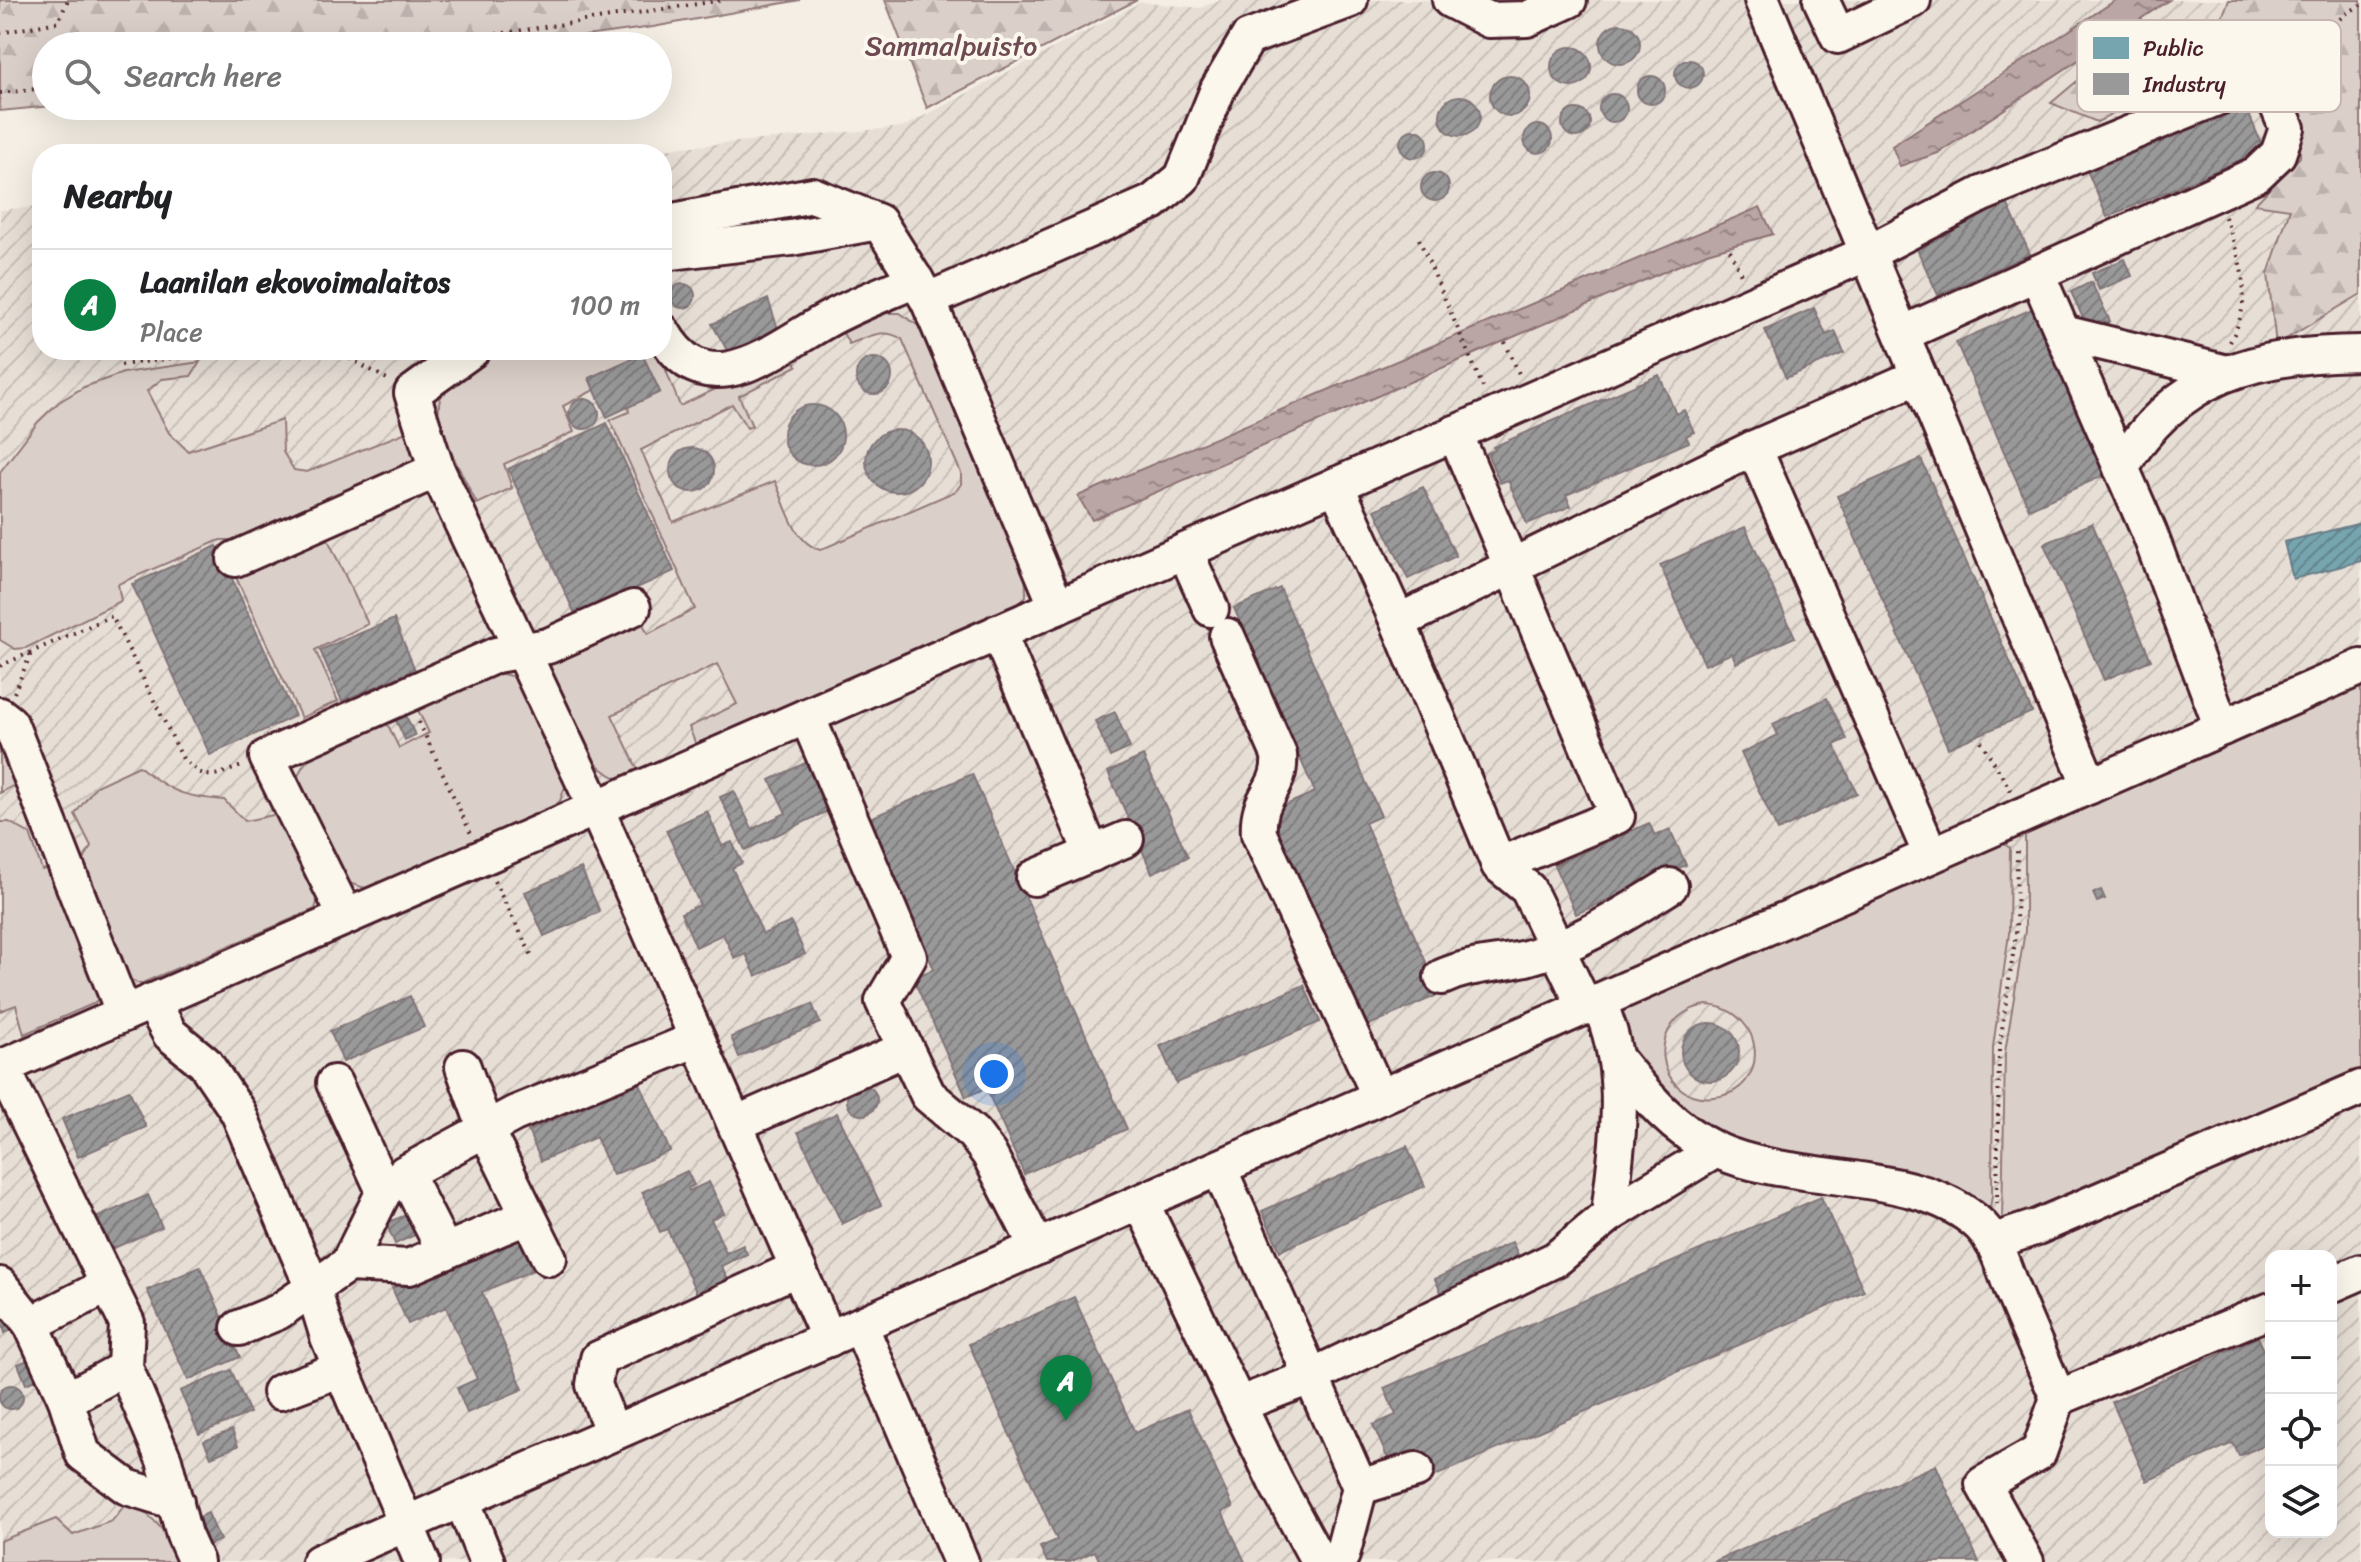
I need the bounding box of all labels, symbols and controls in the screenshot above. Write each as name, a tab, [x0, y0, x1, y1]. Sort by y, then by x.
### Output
legend	[2077, 20, 2341, 112]
park label: Sammalpuisto	[865, 21, 1037, 70]
text: Public	[2143, 29, 2204, 68]
search box	[32, 32, 672, 120]
text: Search here	[124, 49, 282, 103]
icon: search	[60, 54, 104, 98]
text: Industry	[2142, 65, 2227, 104]
text: Nearby	[64, 166, 172, 226]
text: Laanilan ekovoimalaitos	[140, 255, 450, 309]
text: A	[81, 282, 99, 328]
text: 100 m	[569, 282, 640, 328]
text: Place	[140, 309, 203, 355]
your location	[974, 1054, 1014, 1094]
map controls	[2265, 1250, 2337, 1538]
button: +	[2265, 1250, 2337, 1322]
button: −	[2265, 1322, 2337, 1394]
pin: A	[1040, 1355, 1092, 1421]
button: locate	[2265, 1394, 2337, 1466]
button: layers	[2265, 1466, 2337, 1538]

